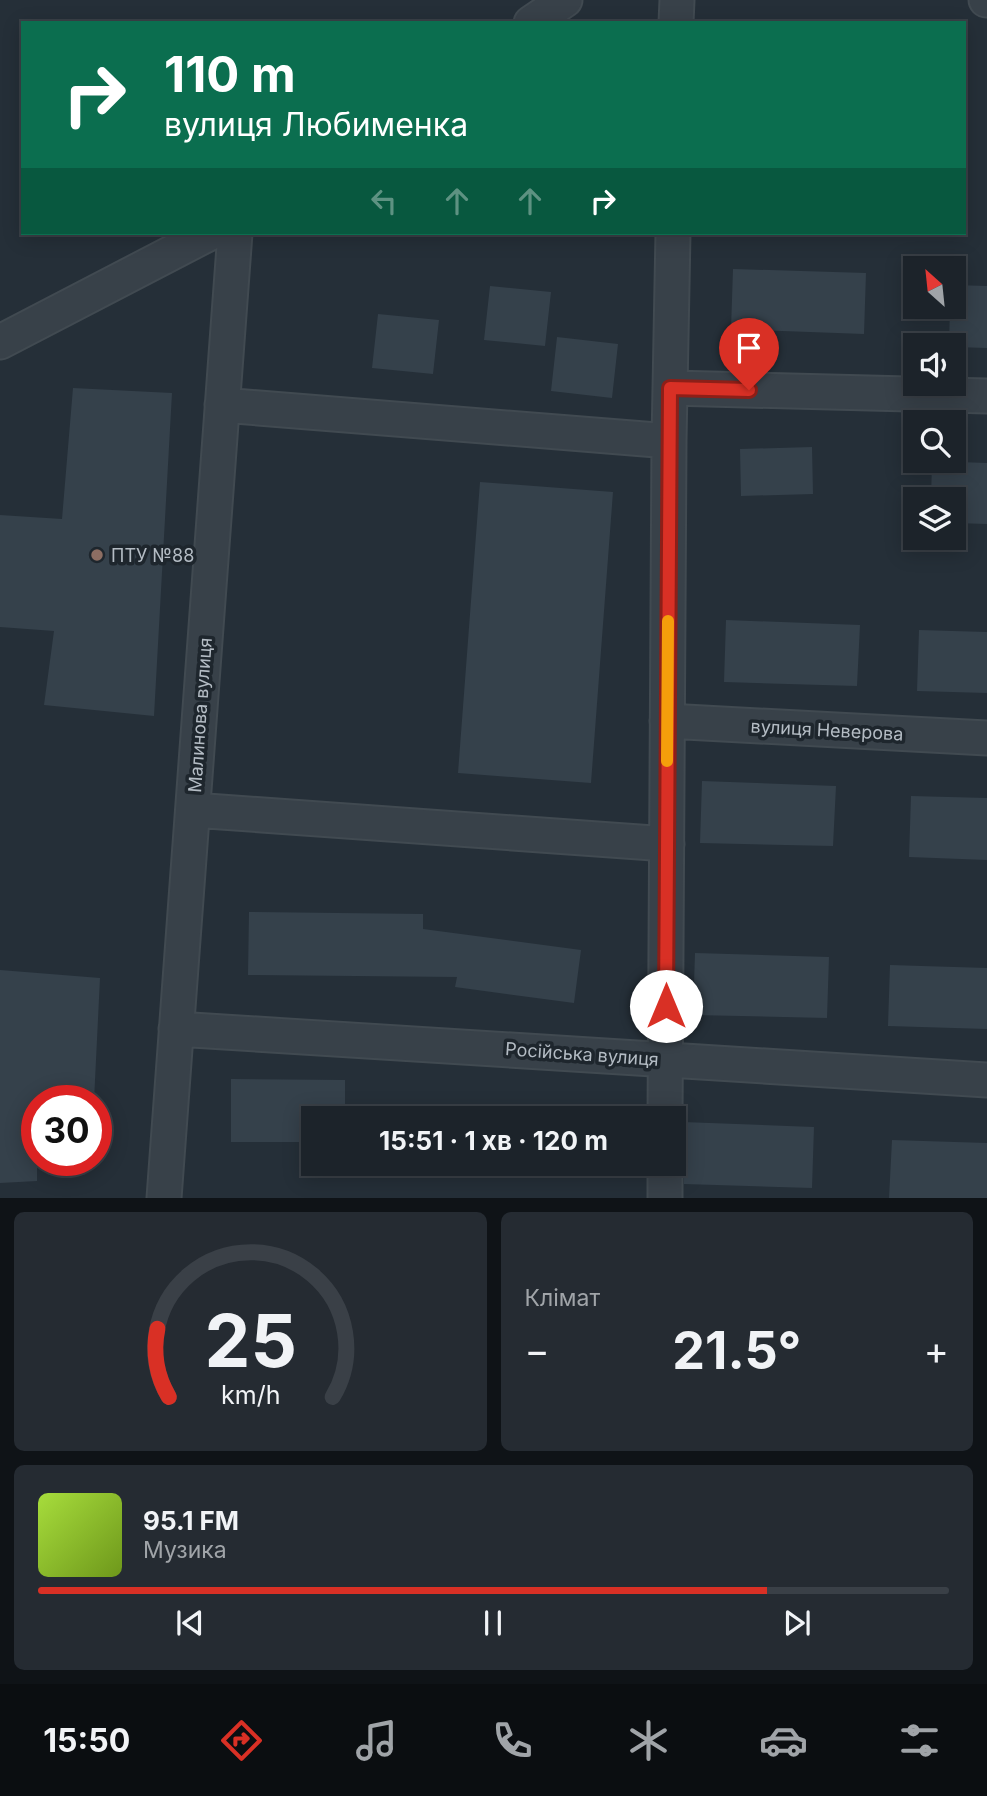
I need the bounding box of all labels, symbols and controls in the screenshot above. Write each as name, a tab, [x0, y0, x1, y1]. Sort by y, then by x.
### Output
text: 110 m	[164, 45, 296, 104]
icon: right	[49, 49, 140, 140]
text: вулиця Любименка	[164, 105, 468, 144]
icon: left	[365, 182, 403, 220]
icon: ahead	[438, 182, 476, 220]
icon: ahead	[511, 182, 549, 220]
icon: right	[584, 182, 622, 220]
north arrow	[903, 256, 966, 318]
map controls	[903, 256, 966, 550]
pin	[719, 318, 779, 390]
icon: arrive	[730, 329, 768, 367]
button: sound	[903, 333, 966, 396]
button: search	[903, 410, 966, 473]
button: layers	[903, 487, 966, 550]
place label: ПТУ №88	[111, 545, 194, 566]
marker: ПТУ №88	[89, 547, 105, 563]
street label: Малинова вулиця	[184, 637, 216, 793]
street label: вулиця Неверова	[750, 716, 904, 744]
position arrow	[629, 969, 703, 1043]
street label: Російська вулиця	[504, 1038, 660, 1070]
speed limit sign: 30	[21, 1085, 112, 1176]
text: 15:51 · 1 хв · 120 m	[379, 1125, 608, 1156]
text: Клімат	[525, 1284, 600, 1312]
text: 25	[204, 1297, 296, 1386]
text: 21.5°	[672, 1319, 801, 1382]
text: −	[525, 1327, 550, 1373]
text: +	[924, 1327, 949, 1373]
text: km/h	[221, 1380, 280, 1410]
text: 95.1 FM	[143, 1505, 239, 1536]
text: Музика	[143, 1536, 227, 1564]
icon: previous	[171, 1604, 209, 1642]
icon: pause	[474, 1604, 512, 1642]
icon: next	[778, 1604, 816, 1642]
icon: directions	[217, 1716, 266, 1765]
icon: music	[352, 1716, 401, 1765]
icon: phone	[488, 1716, 537, 1765]
icon: climate	[624, 1716, 673, 1765]
icon: car	[759, 1716, 808, 1765]
icon: filters	[895, 1716, 944, 1765]
text: 15:50	[43, 1721, 130, 1760]

